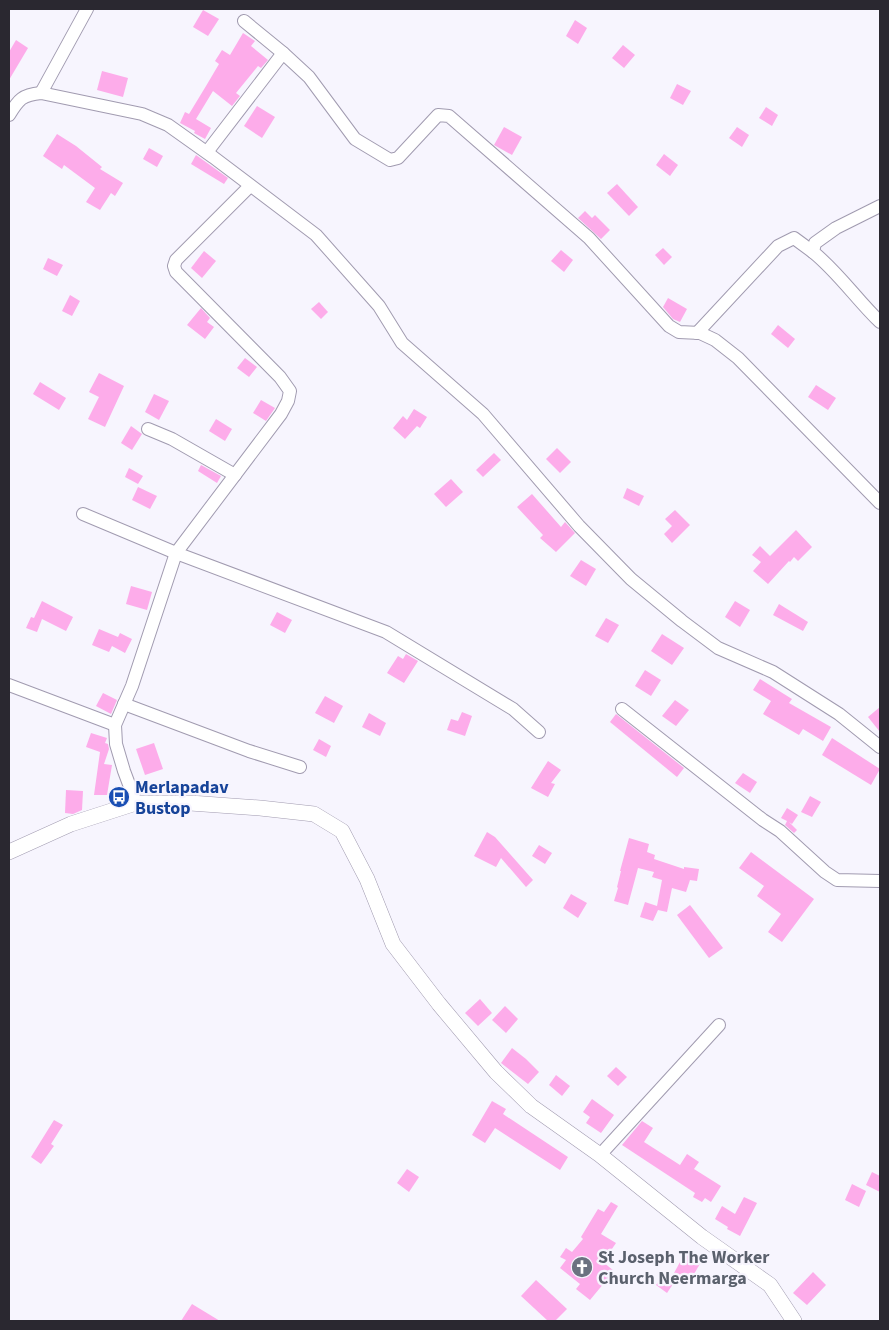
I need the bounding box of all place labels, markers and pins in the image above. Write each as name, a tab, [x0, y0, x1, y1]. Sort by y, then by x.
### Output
place label: Merlapadav Bustop	[135, 775, 229, 821]
bus stop icon: Merlapadav Bustop	[107, 785, 131, 809]
place label: St Joseph The Worker Church Neermarga	[598, 1245, 770, 1291]
church icon: St Joseph The Worker Church Neermarga	[570, 1255, 594, 1279]

